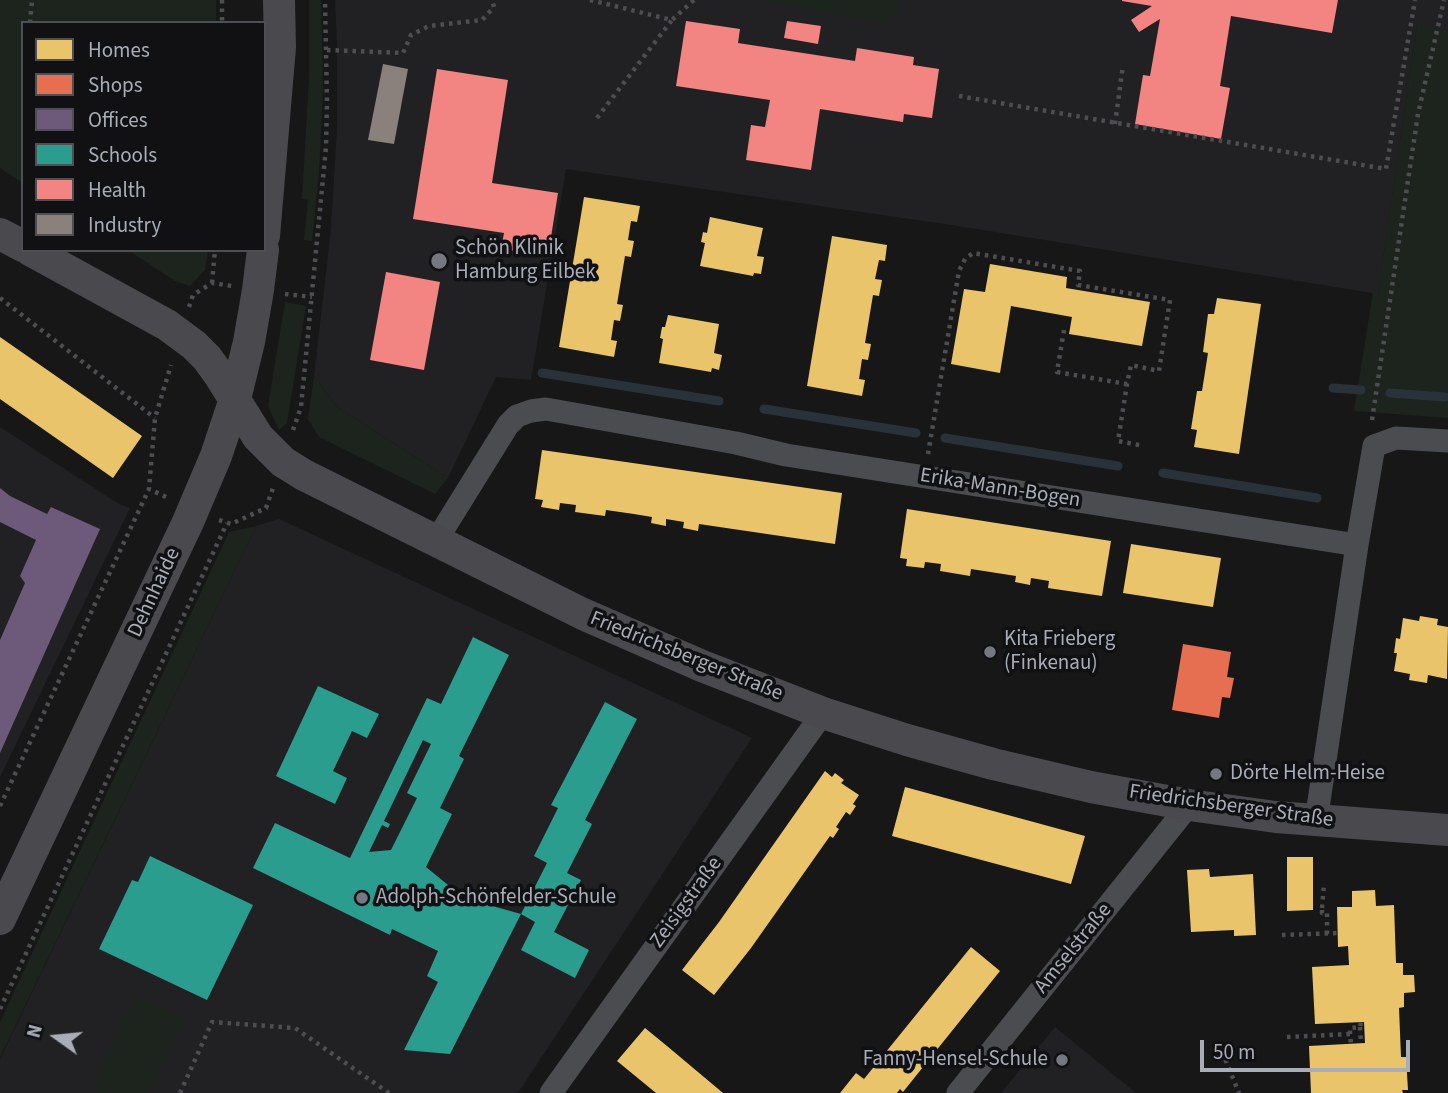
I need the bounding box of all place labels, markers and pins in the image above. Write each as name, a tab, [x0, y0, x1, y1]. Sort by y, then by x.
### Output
place label: Schön Klinik Hamburg Eilbek	[455, 236, 596, 286]
marker: Schön Klinik Hamburg Eilbek	[429, 251, 449, 271]
place label: Kita Frieberg (Finkenau)	[1004, 627, 1115, 677]
marker: Kita Frieberg (Finkenau)	[982, 644, 998, 660]
place label: Dörte Helm-Heise	[1230, 761, 1385, 787]
marker: Dörte Helm-Heise	[1208, 766, 1224, 782]
place label: Adolph-Schönfelder-Schule	[376, 885, 616, 911]
marker: Adolph-Schönfelder-Schule	[354, 890, 370, 906]
place label: Fanny-Hensel-Schule	[863, 1047, 1048, 1073]
marker: Fanny-Hensel-Schule	[1054, 1052, 1070, 1068]

